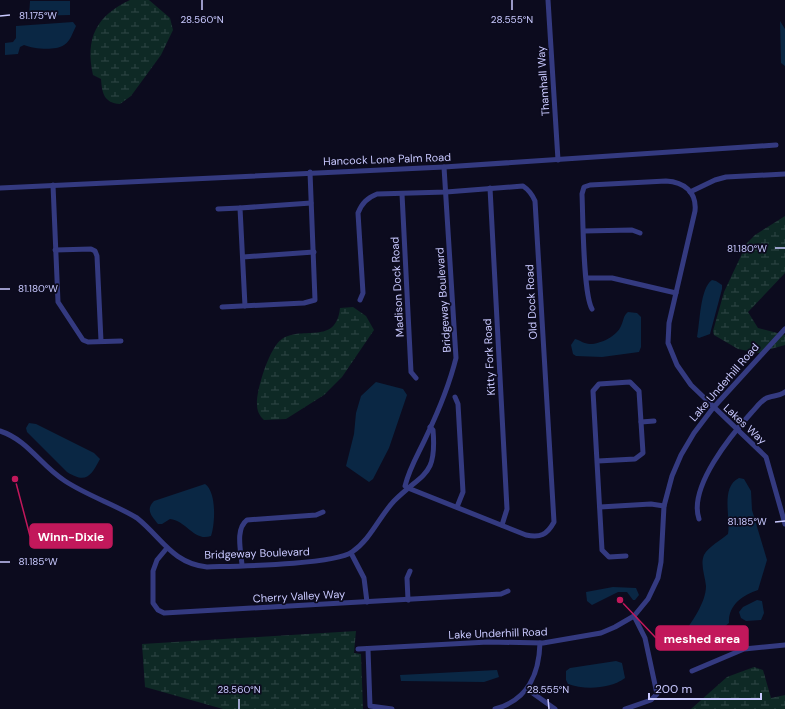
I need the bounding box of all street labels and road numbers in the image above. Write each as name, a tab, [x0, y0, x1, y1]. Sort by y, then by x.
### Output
street label: Thamhall Way	[534, 45, 552, 117]
street label: Hancock Lone Palm Road	[323, 150, 451, 168]
street label: Madison Dock Road	[387, 236, 407, 338]
street label: Bridgeway Boulevard	[432, 247, 454, 353]
street label: Old Dock Road	[522, 264, 540, 340]
street label: Kitty Fork Road	[480, 318, 498, 396]
street label: Lake Underhill Road	[686, 340, 762, 424]
street label: Lakes Way	[721, 401, 769, 447]
street label: Bridgeway Boulevard	[204, 544, 310, 562]
street label: Cherry Valley Way	[253, 587, 345, 605]
street label: Lake Underhill Road	[448, 624, 548, 642]

